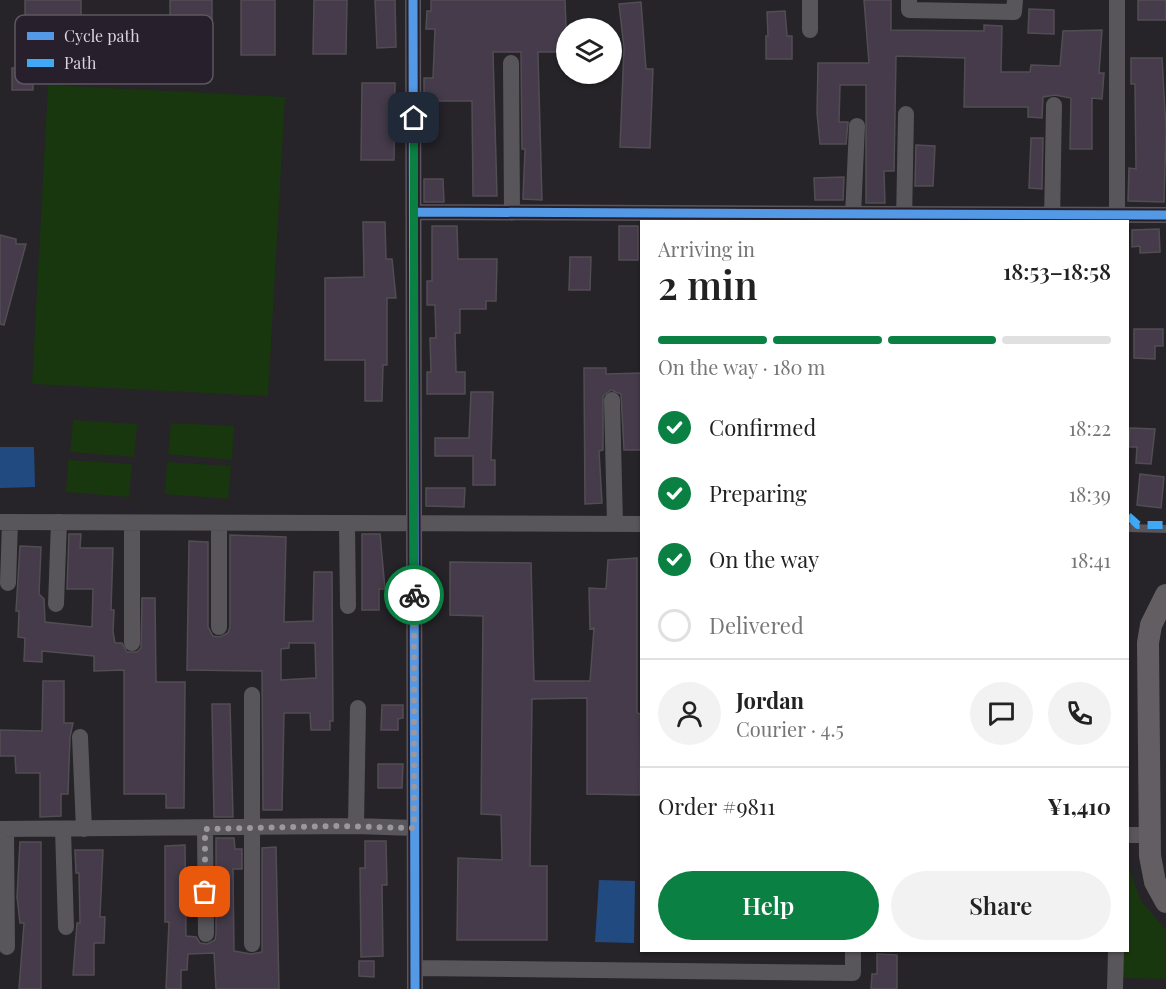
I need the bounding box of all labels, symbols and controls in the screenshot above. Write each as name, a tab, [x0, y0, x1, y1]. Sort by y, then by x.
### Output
legend	[15, 15, 213, 84]
map controls	[556, 18, 622, 84]
button: layers	[556, 18, 622, 84]
text: Cycle path	[64, 25, 140, 46]
text: Path	[64, 52, 97, 73]
pin	[388, 92, 439, 143]
icon: home	[397, 101, 430, 134]
text: Arriving in	[658, 235, 755, 262]
text: 18:53–18:58	[1003, 256, 1111, 286]
text: 2 min	[658, 258, 758, 310]
text: On the way · 180 m	[658, 353, 825, 380]
icon: check	[658, 411, 691, 444]
text: Confirmed	[709, 412, 816, 442]
text: 18:22	[1069, 414, 1111, 441]
icon: check	[658, 477, 691, 510]
text: Preparing	[709, 478, 807, 508]
text: 18:39	[1069, 480, 1111, 507]
icon: check	[658, 543, 691, 576]
text: On the way	[709, 544, 819, 574]
text: 18:41	[1071, 546, 1111, 573]
courier	[384, 565, 444, 625]
icon: bike	[398, 579, 431, 612]
text: Delivered	[709, 610, 804, 640]
button: person	[658, 682, 721, 745]
button: chat	[970, 682, 1033, 745]
button: phone	[1048, 682, 1111, 745]
text: Jordan	[736, 685, 804, 715]
text: Courier · 4.5	[736, 715, 844, 742]
text: Order #9811	[658, 791, 775, 821]
text: ¥1,410	[1047, 791, 1111, 821]
pin	[179, 866, 230, 917]
button: Help	[658, 871, 879, 940]
button: Share	[891, 871, 1111, 940]
icon: bag	[188, 875, 221, 908]

